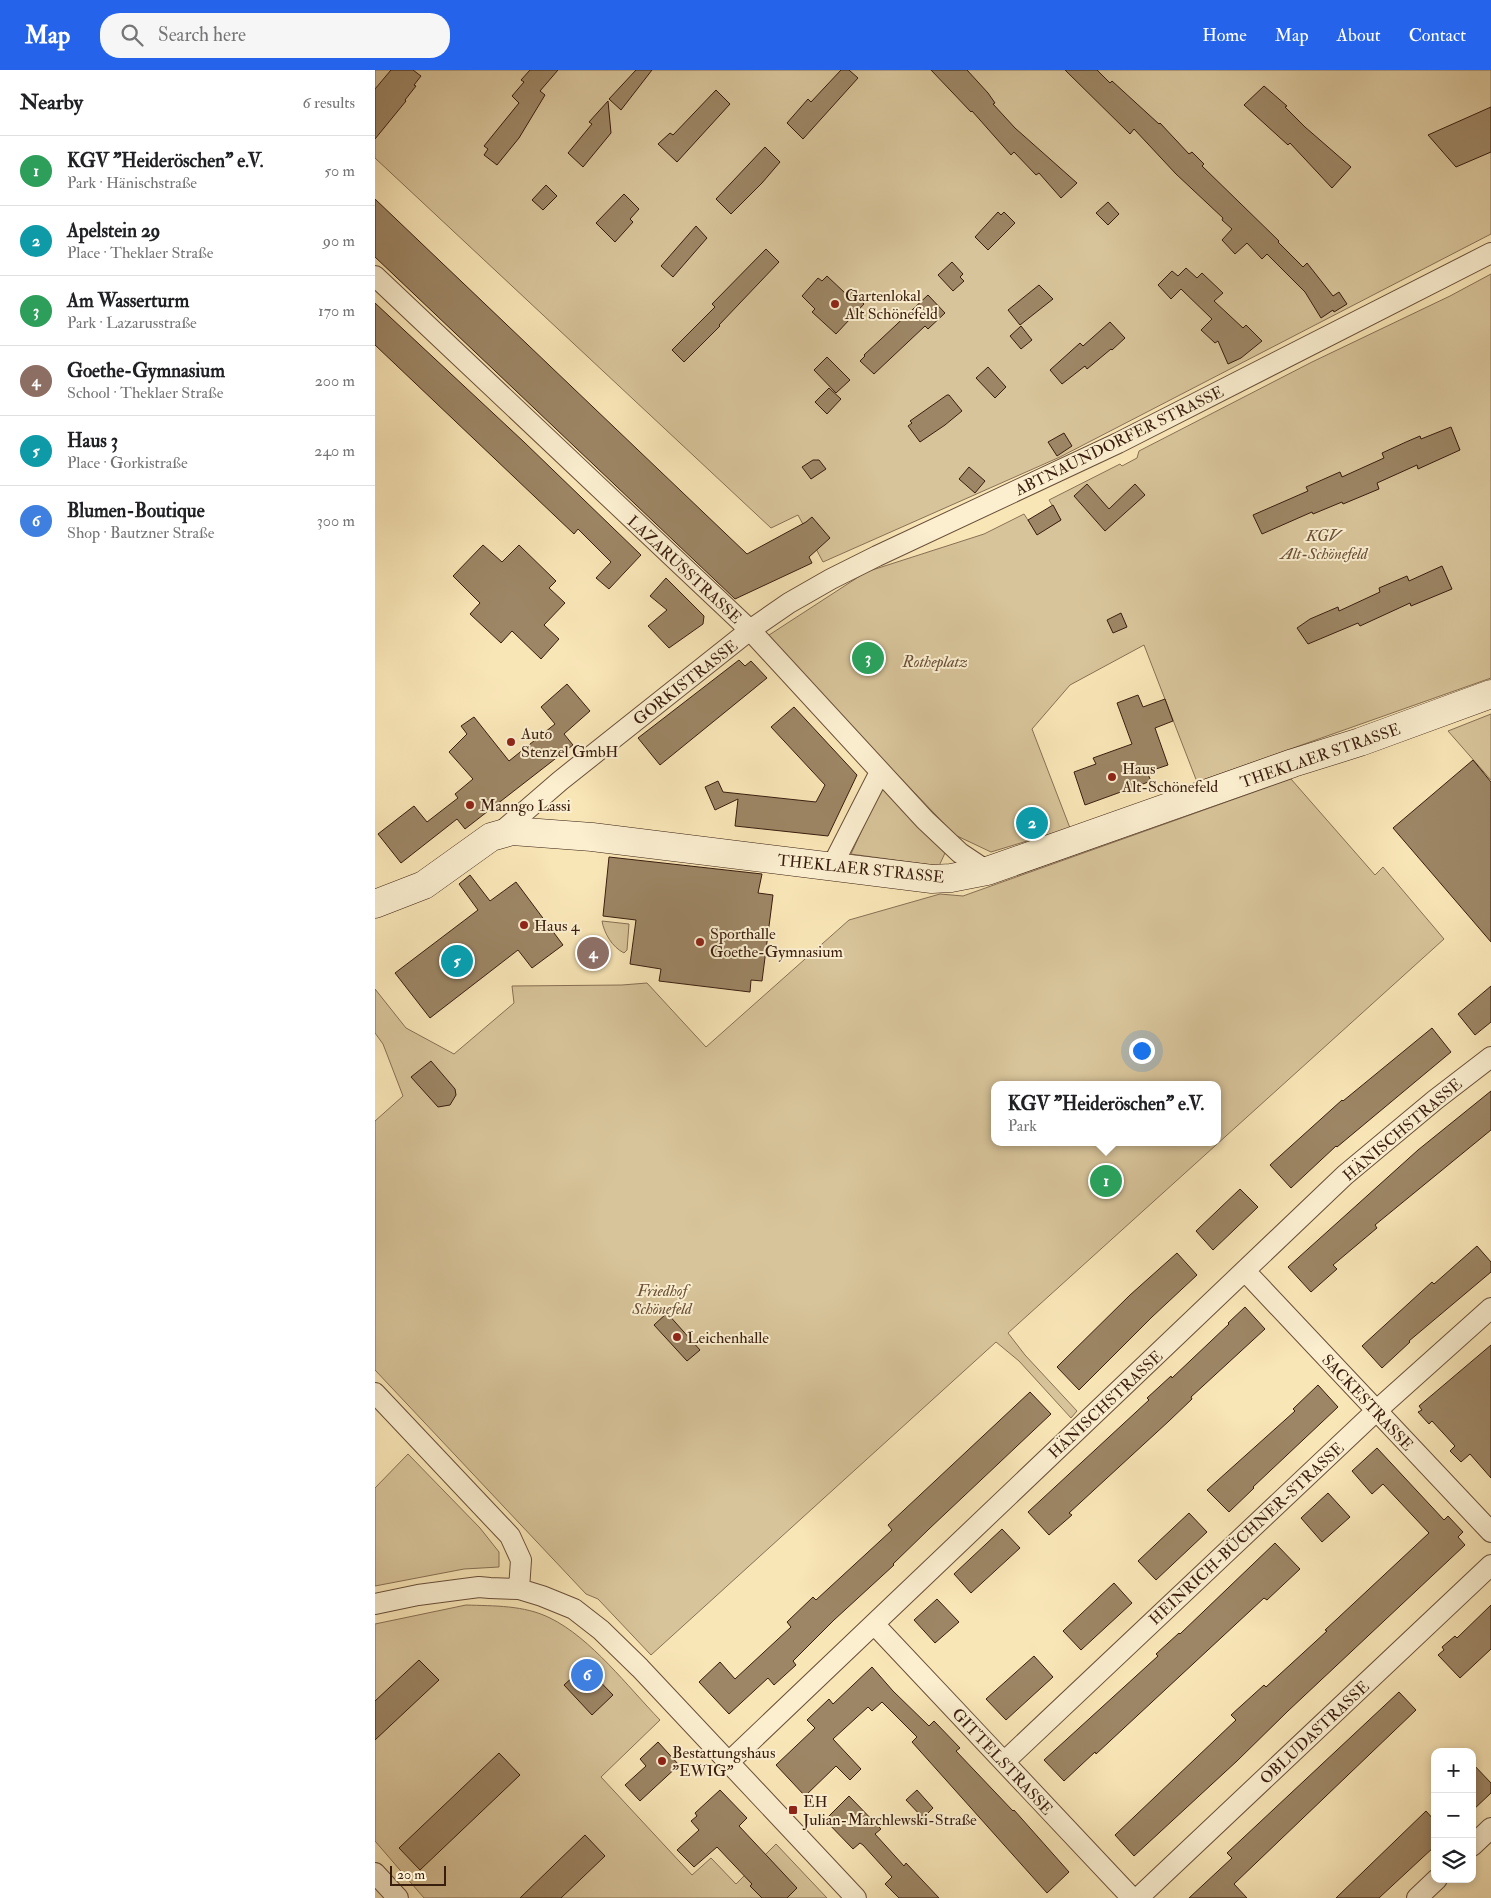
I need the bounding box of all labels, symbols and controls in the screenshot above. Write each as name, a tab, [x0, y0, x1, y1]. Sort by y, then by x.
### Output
search box	[100, 13, 450, 58]
text: Map	[25, 20, 70, 51]
icon: search	[118, 21, 146, 49]
text: Search here	[158, 23, 246, 47]
text: Home	[1202, 24, 1247, 47]
text: Map	[1275, 24, 1309, 47]
text: About	[1337, 24, 1381, 47]
text: Contact	[1409, 24, 1466, 47]
text: Nearby	[20, 89, 83, 116]
text: 6 results	[303, 93, 355, 113]
text: KGV "Heideröschen" e.V.	[67, 149, 264, 173]
text: 1	[33, 161, 39, 181]
text: 50 m	[324, 161, 355, 181]
text: Park · Hänischstraße	[67, 173, 197, 193]
text: Apelstein 29	[67, 219, 160, 243]
text: 2	[32, 231, 40, 251]
text: 90 m	[323, 231, 355, 251]
text: Place · Theklaer Straße	[67, 243, 213, 263]
place label: Gartenlokal Alt Schönefeld	[844, 286, 938, 324]
text: Am Wasserturm	[67, 289, 189, 313]
marker: Gartenlokal Alt Schönefeld	[829, 298, 841, 310]
text: 3	[33, 301, 39, 321]
text: 170 m	[318, 301, 355, 321]
text: Park · Lazarusstraße	[67, 313, 197, 333]
text: Goethe-Gymnasium	[67, 359, 225, 383]
text: 4	[32, 371, 40, 391]
text: 200 m	[315, 371, 355, 391]
street label: ABTNAUNDORFER STRASSE	[1011, 382, 1227, 501]
text: School · Theklaer Straße	[67, 383, 223, 403]
text: Haus 3	[67, 429, 118, 453]
text: 5	[32, 441, 40, 461]
text: 240 m	[314, 441, 355, 461]
text: Place · Gorkistraße	[67, 453, 188, 473]
text: Blumen-Boutique	[67, 499, 205, 523]
text: 6	[32, 511, 40, 531]
text: 300 m	[317, 511, 355, 531]
street label: LAZARUSSTRASSE	[623, 512, 746, 628]
text: Shop · Bautzner Straße	[67, 523, 214, 543]
park label: KGV Alt-Schönefeld	[1279, 526, 1369, 564]
street label: GORKISTRASSE	[629, 636, 742, 730]
pin: 3	[852, 639, 884, 677]
park label: Rotheplatz	[901, 652, 968, 672]
street label: THEKLAER STRASSE	[1238, 719, 1403, 793]
place label: Auto Stenzel GmbH	[520, 724, 618, 762]
marker: Auto Stenzel GmbH	[505, 736, 517, 748]
place label: Haus Alt-Schönefeld	[1121, 759, 1218, 797]
marker: Haus Alt-Schönefeld	[1106, 771, 1118, 783]
place label: Manngo Lassi	[480, 796, 571, 816]
marker: Manngo Lassi	[464, 799, 476, 811]
pin: 2	[1016, 804, 1048, 842]
street label: THEKLAER STRASSE	[776, 850, 945, 888]
place label: Haus 4	[534, 916, 581, 936]
marker: Haus 4	[518, 919, 530, 931]
place label: Sporthalle Goethe-Gymnasium	[710, 924, 844, 962]
pin: 4	[577, 934, 609, 972]
marker: Sporthalle Goethe-Gymnasium	[694, 936, 706, 948]
pin: 5	[441, 942, 473, 980]
your location	[1129, 1038, 1155, 1064]
street label: HÄNISCHSTRASSE	[1339, 1074, 1466, 1185]
popup	[991, 1081, 1221, 1146]
text: KGV "Heideröschen" e.V.	[1008, 1092, 1204, 1116]
text: Park	[1008, 1116, 1037, 1136]
pin: 1	[1090, 1162, 1122, 1200]
park label: Friedhof Schönefeld	[631, 1281, 693, 1319]
place label: Leichenhalle	[687, 1328, 769, 1348]
marker: Leichenhalle	[671, 1331, 683, 1343]
street label: HÄNISCHSTRASSE	[1044, 1346, 1167, 1463]
street label: SACKESTRASSE	[1317, 1350, 1417, 1455]
street label: HEINRICH-BÜCHNER-STRASSE	[1145, 1438, 1348, 1629]
pin: 6	[571, 1656, 603, 1694]
street label: OBLUDASTRASSE	[1256, 1677, 1374, 1789]
street label: GITTELSTRASSE	[948, 1704, 1057, 1819]
place label: Bestattungshaus "EWIG"	[672, 1743, 775, 1781]
map controls	[1431, 1748, 1476, 1883]
button: +	[1431, 1748, 1476, 1793]
marker: Bestattungshaus "EWIG"	[656, 1755, 668, 1767]
place label: EH Julian-Marchlewski-Straße	[802, 1792, 977, 1831]
button: −	[1431, 1793, 1476, 1838]
marker: EH Julian-Marchlewski-Straße	[787, 1804, 799, 1816]
button: layers	[1431, 1838, 1476, 1883]
scale bar	[390, 1863, 446, 1886]
text: 20 m	[397, 1866, 425, 1883]

